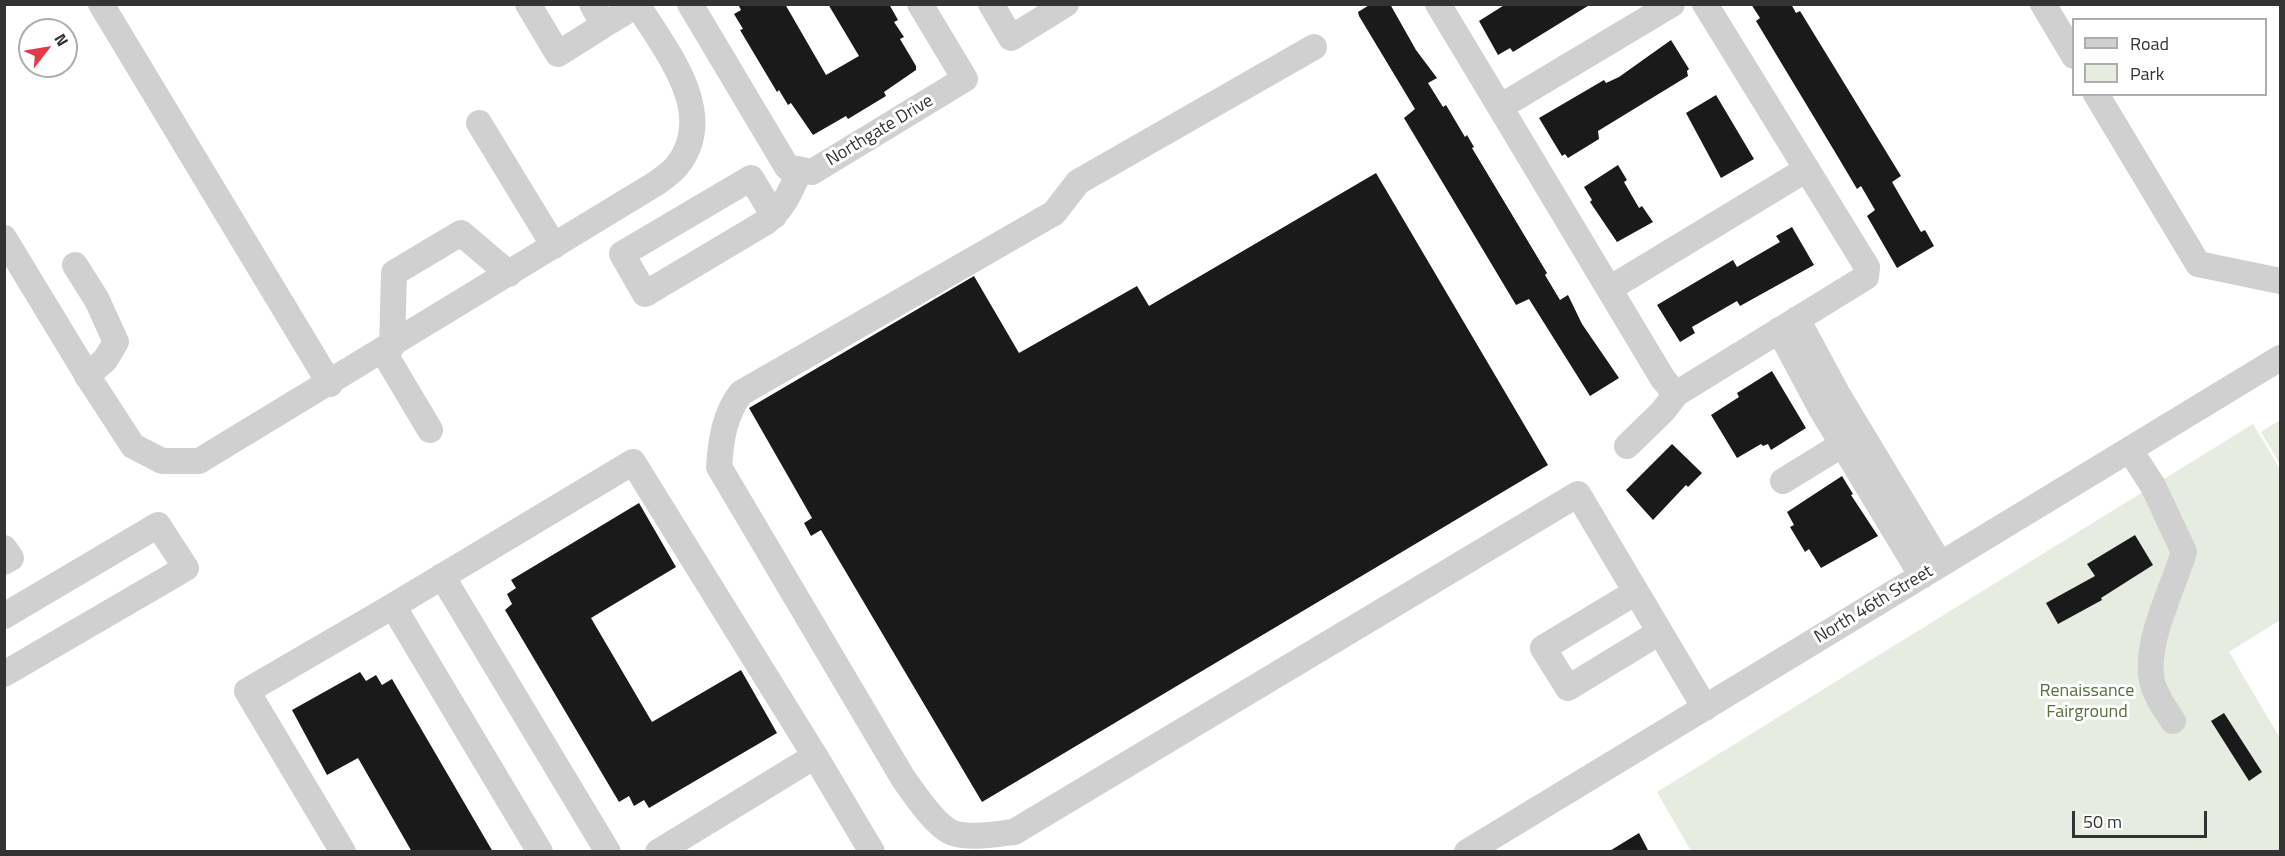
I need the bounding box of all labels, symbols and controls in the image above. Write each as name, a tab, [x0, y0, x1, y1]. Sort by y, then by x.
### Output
north arrow	[18, 18, 78, 78]
legend	[2072, 18, 2267, 96]
text: N	[49, 29, 75, 51]
text: Road	[2130, 30, 2169, 57]
text: Park	[2130, 60, 2164, 87]
street label: Northgate Drive	[823, 91, 937, 171]
street label: North 46th Street	[1811, 561, 1937, 649]
park label: Renaissance Fairground	[2040, 681, 2134, 724]
scale bar	[2075, 799, 2210, 837]
text: 50 m	[2083, 808, 2122, 835]

